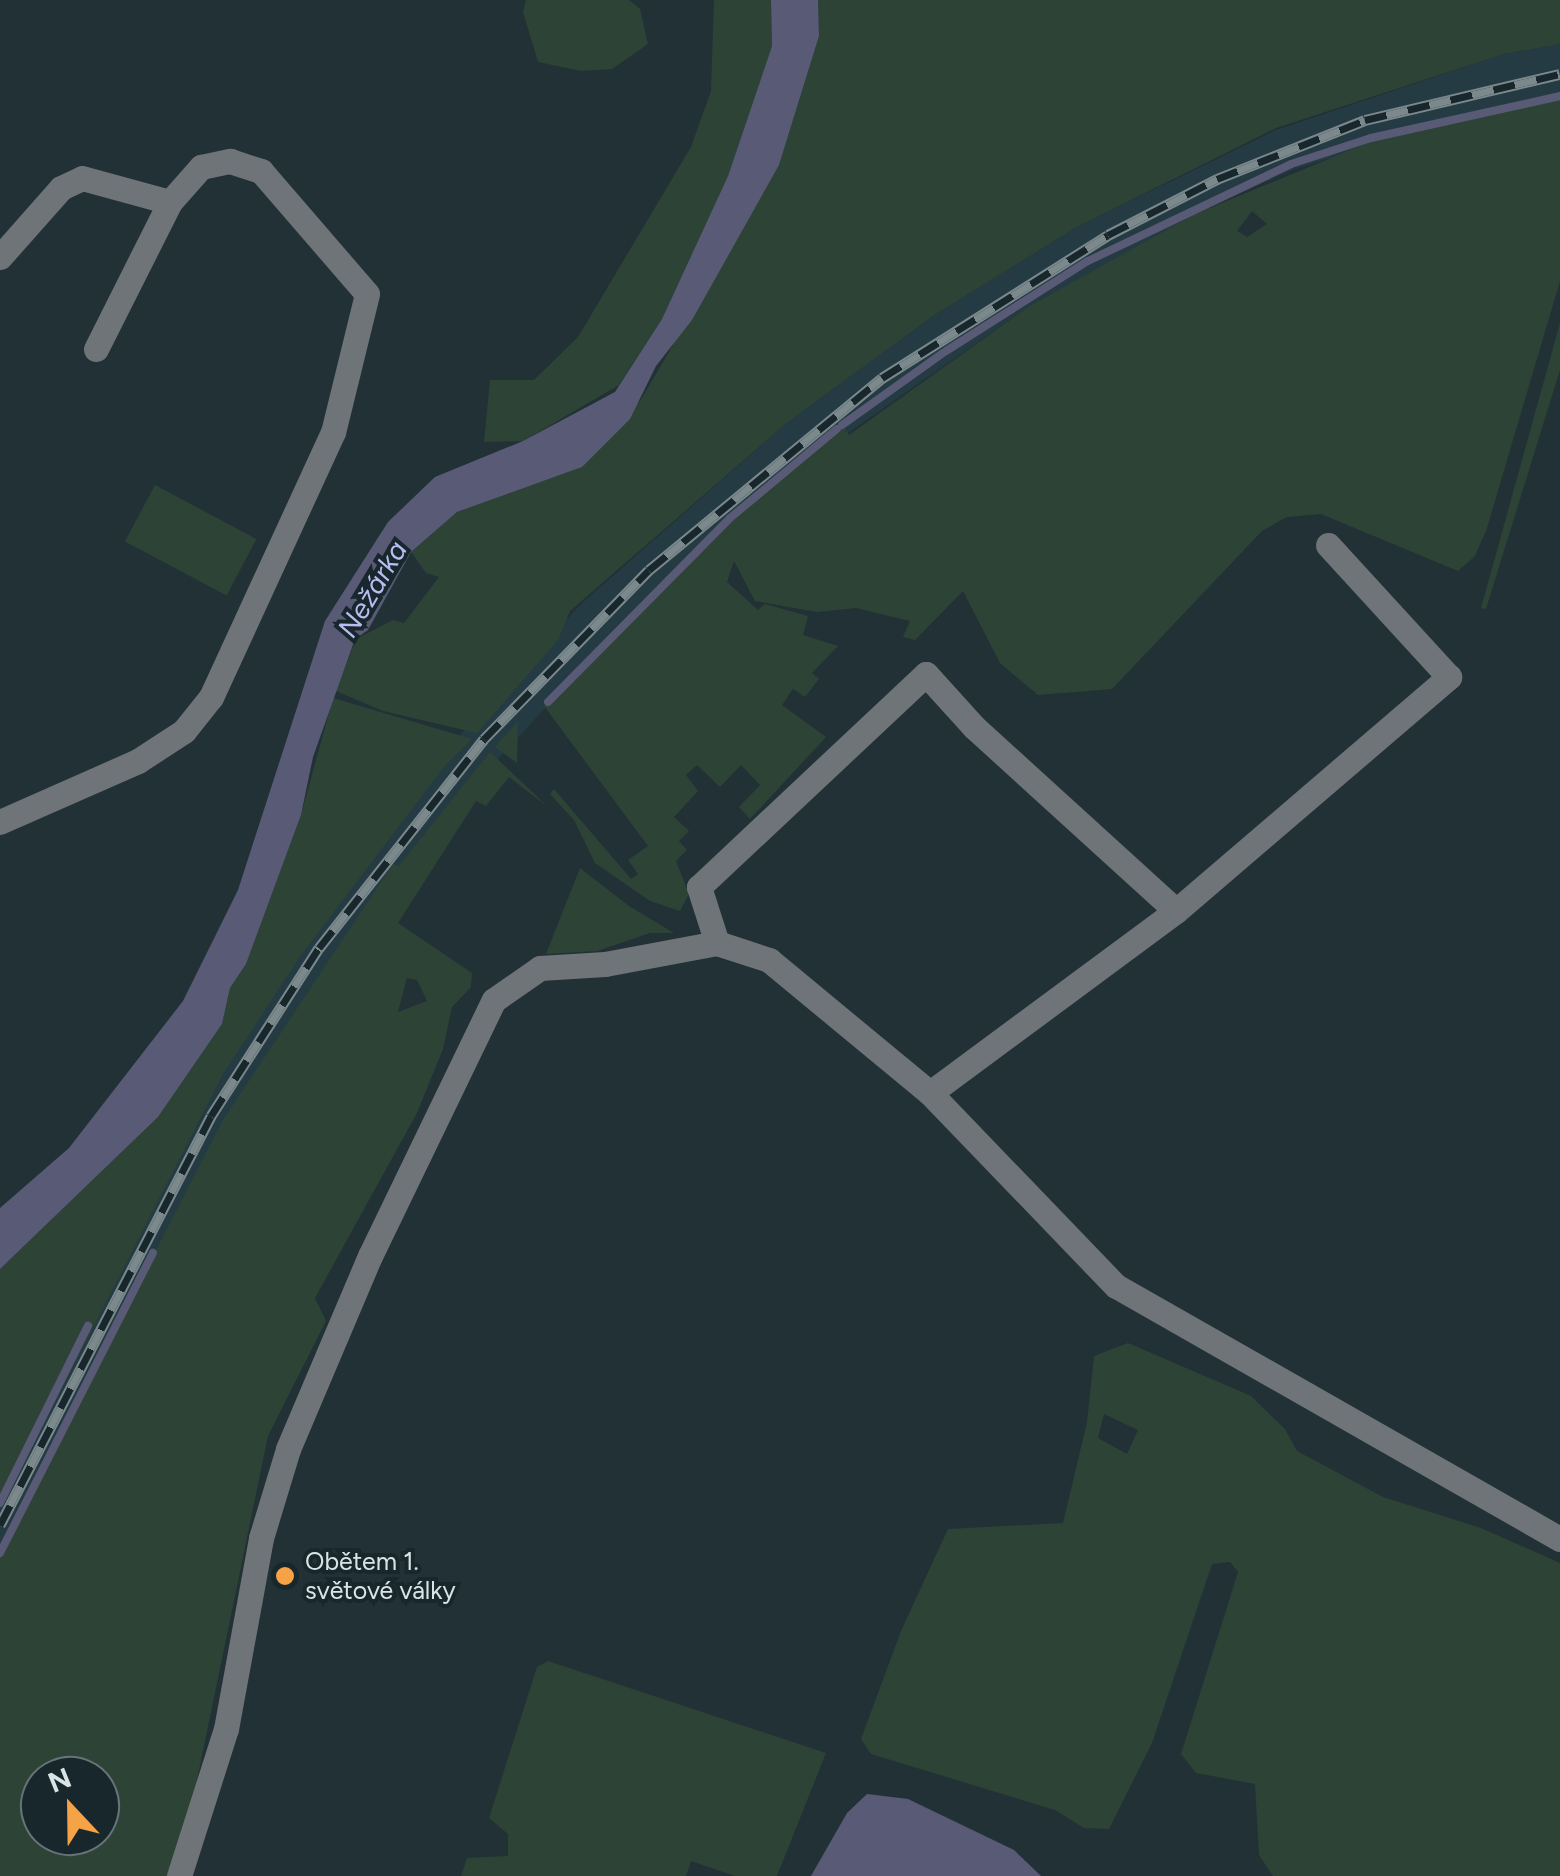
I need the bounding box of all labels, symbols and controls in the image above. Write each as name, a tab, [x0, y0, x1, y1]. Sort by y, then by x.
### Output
water label: Nežárka	[330, 535, 414, 643]
place label: Obětem 1. světové války	[305, 1547, 456, 1606]
marker: Obětem 1. světové války	[274, 1565, 296, 1587]
north arrow	[20, 1756, 120, 1856]
text: N	[43, 1760, 76, 1800]

